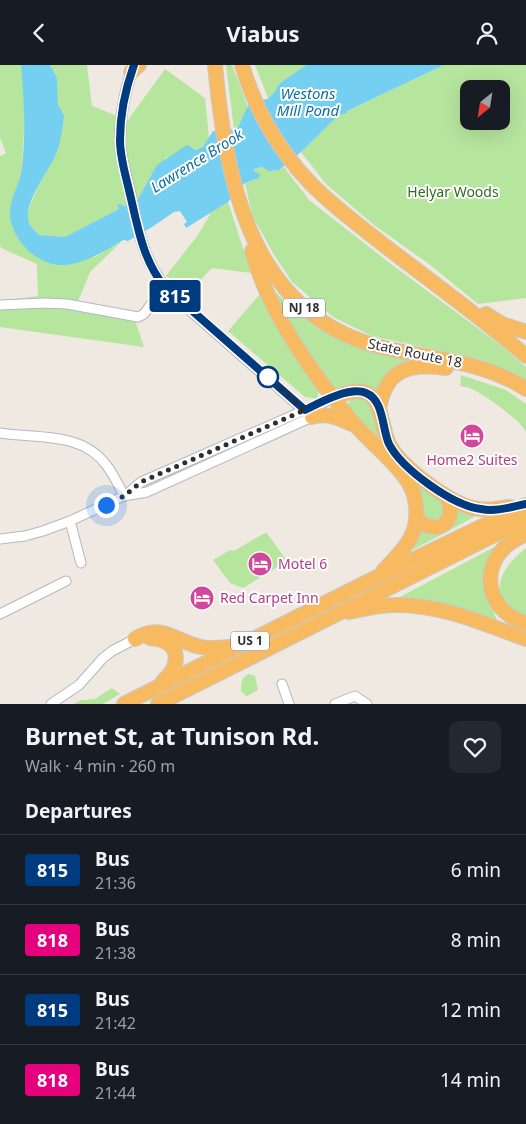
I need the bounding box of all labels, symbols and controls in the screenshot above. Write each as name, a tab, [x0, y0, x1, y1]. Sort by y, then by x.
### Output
text: Viabus	[226, 18, 300, 48]
icon: back	[25, 19, 53, 47]
icon: person	[473, 19, 501, 47]
north arrow	[460, 80, 510, 130]
map controls	[460, 80, 510, 130]
water label: Westons Mill Pond	[277, 83, 340, 120]
water label: Lawrence Brook	[146, 123, 247, 197]
park label: Helyar Woods	[407, 182, 499, 201]
line badge: 815	[146, 280, 204, 312]
text: 815	[160, 284, 190, 308]
road number: NJ 18	[283, 299, 325, 317]
street label: State Route 18	[366, 333, 464, 372]
unlabelled marker	[257, 366, 279, 388]
hotel icon: Home2 Suites	[459, 423, 485, 449]
place label: Home2 Suites	[426, 450, 518, 469]
your location	[94, 493, 119, 518]
hotel icon: Motel 6	[247, 551, 273, 577]
place label: Motel 6	[278, 554, 327, 573]
hotel icon: Red Carpet Inn	[189, 585, 215, 611]
place label: Red Carpet Inn	[220, 588, 319, 607]
road number: US 1	[231, 631, 269, 651]
text: Burnet St, at Tunison Rd.	[25, 719, 319, 752]
button: heart	[449, 721, 501, 773]
text: Walk · 4 min · 260 m	[25, 755, 175, 777]
text: Departures	[25, 798, 132, 824]
text: Bus	[95, 846, 130, 872]
text: 6 min	[451, 857, 501, 883]
text: 815	[37, 858, 68, 882]
text: 21:36	[95, 872, 136, 894]
text: Bus	[95, 916, 130, 942]
text: 8 min	[451, 927, 501, 953]
text: 818	[37, 928, 68, 952]
text: 21:38	[95, 942, 136, 964]
text: Bus	[95, 986, 130, 1012]
text: 12 min	[440, 997, 501, 1023]
text: 815	[37, 998, 68, 1022]
text: 21:42	[95, 1012, 136, 1034]
text: Bus	[95, 1056, 130, 1082]
text: 14 min	[440, 1067, 501, 1093]
text: 818	[37, 1068, 68, 1092]
text: 21:44	[95, 1082, 136, 1104]

